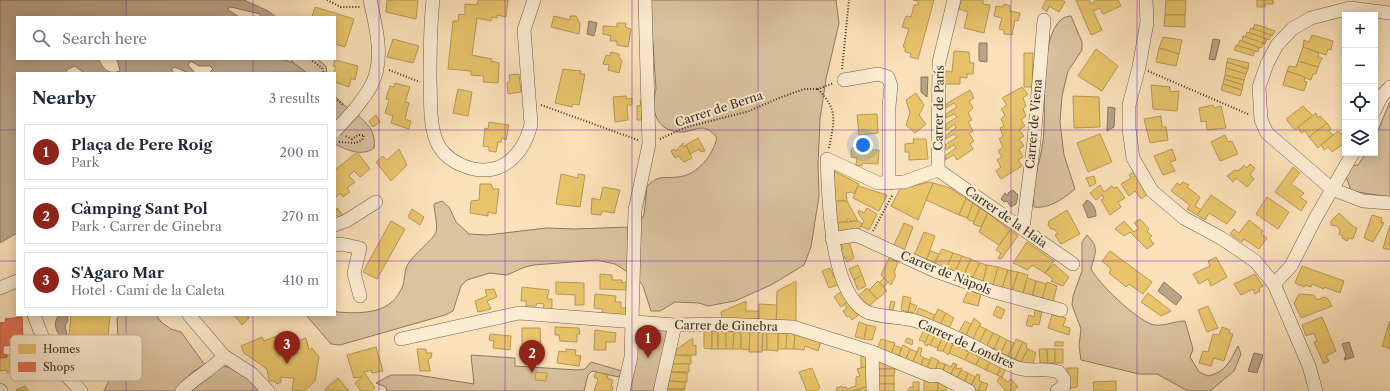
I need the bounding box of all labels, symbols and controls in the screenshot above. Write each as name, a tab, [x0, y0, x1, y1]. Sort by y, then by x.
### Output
map controls	[1342, 12, 1378, 156]
button: +	[1342, 12, 1378, 48]
search box	[16, 16, 336, 60]
icon: search	[30, 27, 52, 49]
text: Search here	[62, 29, 147, 48]
button: −	[1342, 48, 1378, 84]
street label: Carrer de París	[930, 65, 947, 151]
street label: Carrer de Viena	[1022, 78, 1045, 169]
button: locate	[1342, 84, 1378, 120]
street label: Carrer de Berna	[673, 87, 765, 130]
text: Nearby	[32, 88, 96, 108]
text: 3 results	[269, 90, 320, 106]
button: layers	[1342, 120, 1378, 156]
text: Plaça de Pere Roig	[71, 135, 212, 154]
your location	[853, 135, 873, 155]
text: 1	[43, 144, 49, 160]
text: 200 m	[279, 144, 319, 160]
text: Park	[71, 154, 99, 170]
street label: Carrer de la Haia	[962, 183, 1051, 251]
text: Càmping Sant Pol	[71, 199, 208, 218]
text: 2	[42, 208, 50, 224]
text: 270 m	[281, 208, 319, 224]
text: Park · Carrer de Ginebra	[71, 218, 222, 234]
street label: Carrer de Nàpols	[898, 247, 994, 298]
text: S'Agaro Mar	[71, 263, 164, 282]
text: 3	[42, 272, 50, 288]
text: 410 m	[282, 272, 319, 288]
text: Hotel · Camí de la Caleta	[71, 282, 225, 298]
street label: Carrer de Londres	[915, 315, 1017, 372]
street label: Carrer de Ginebra	[674, 317, 779, 334]
pin: 1	[635, 325, 661, 358]
pin: 3	[274, 331, 300, 364]
legend	[10, 335, 142, 381]
pin: 2	[519, 340, 545, 373]
text: Homes	[43, 342, 80, 356]
text: Shops	[43, 360, 75, 374]

